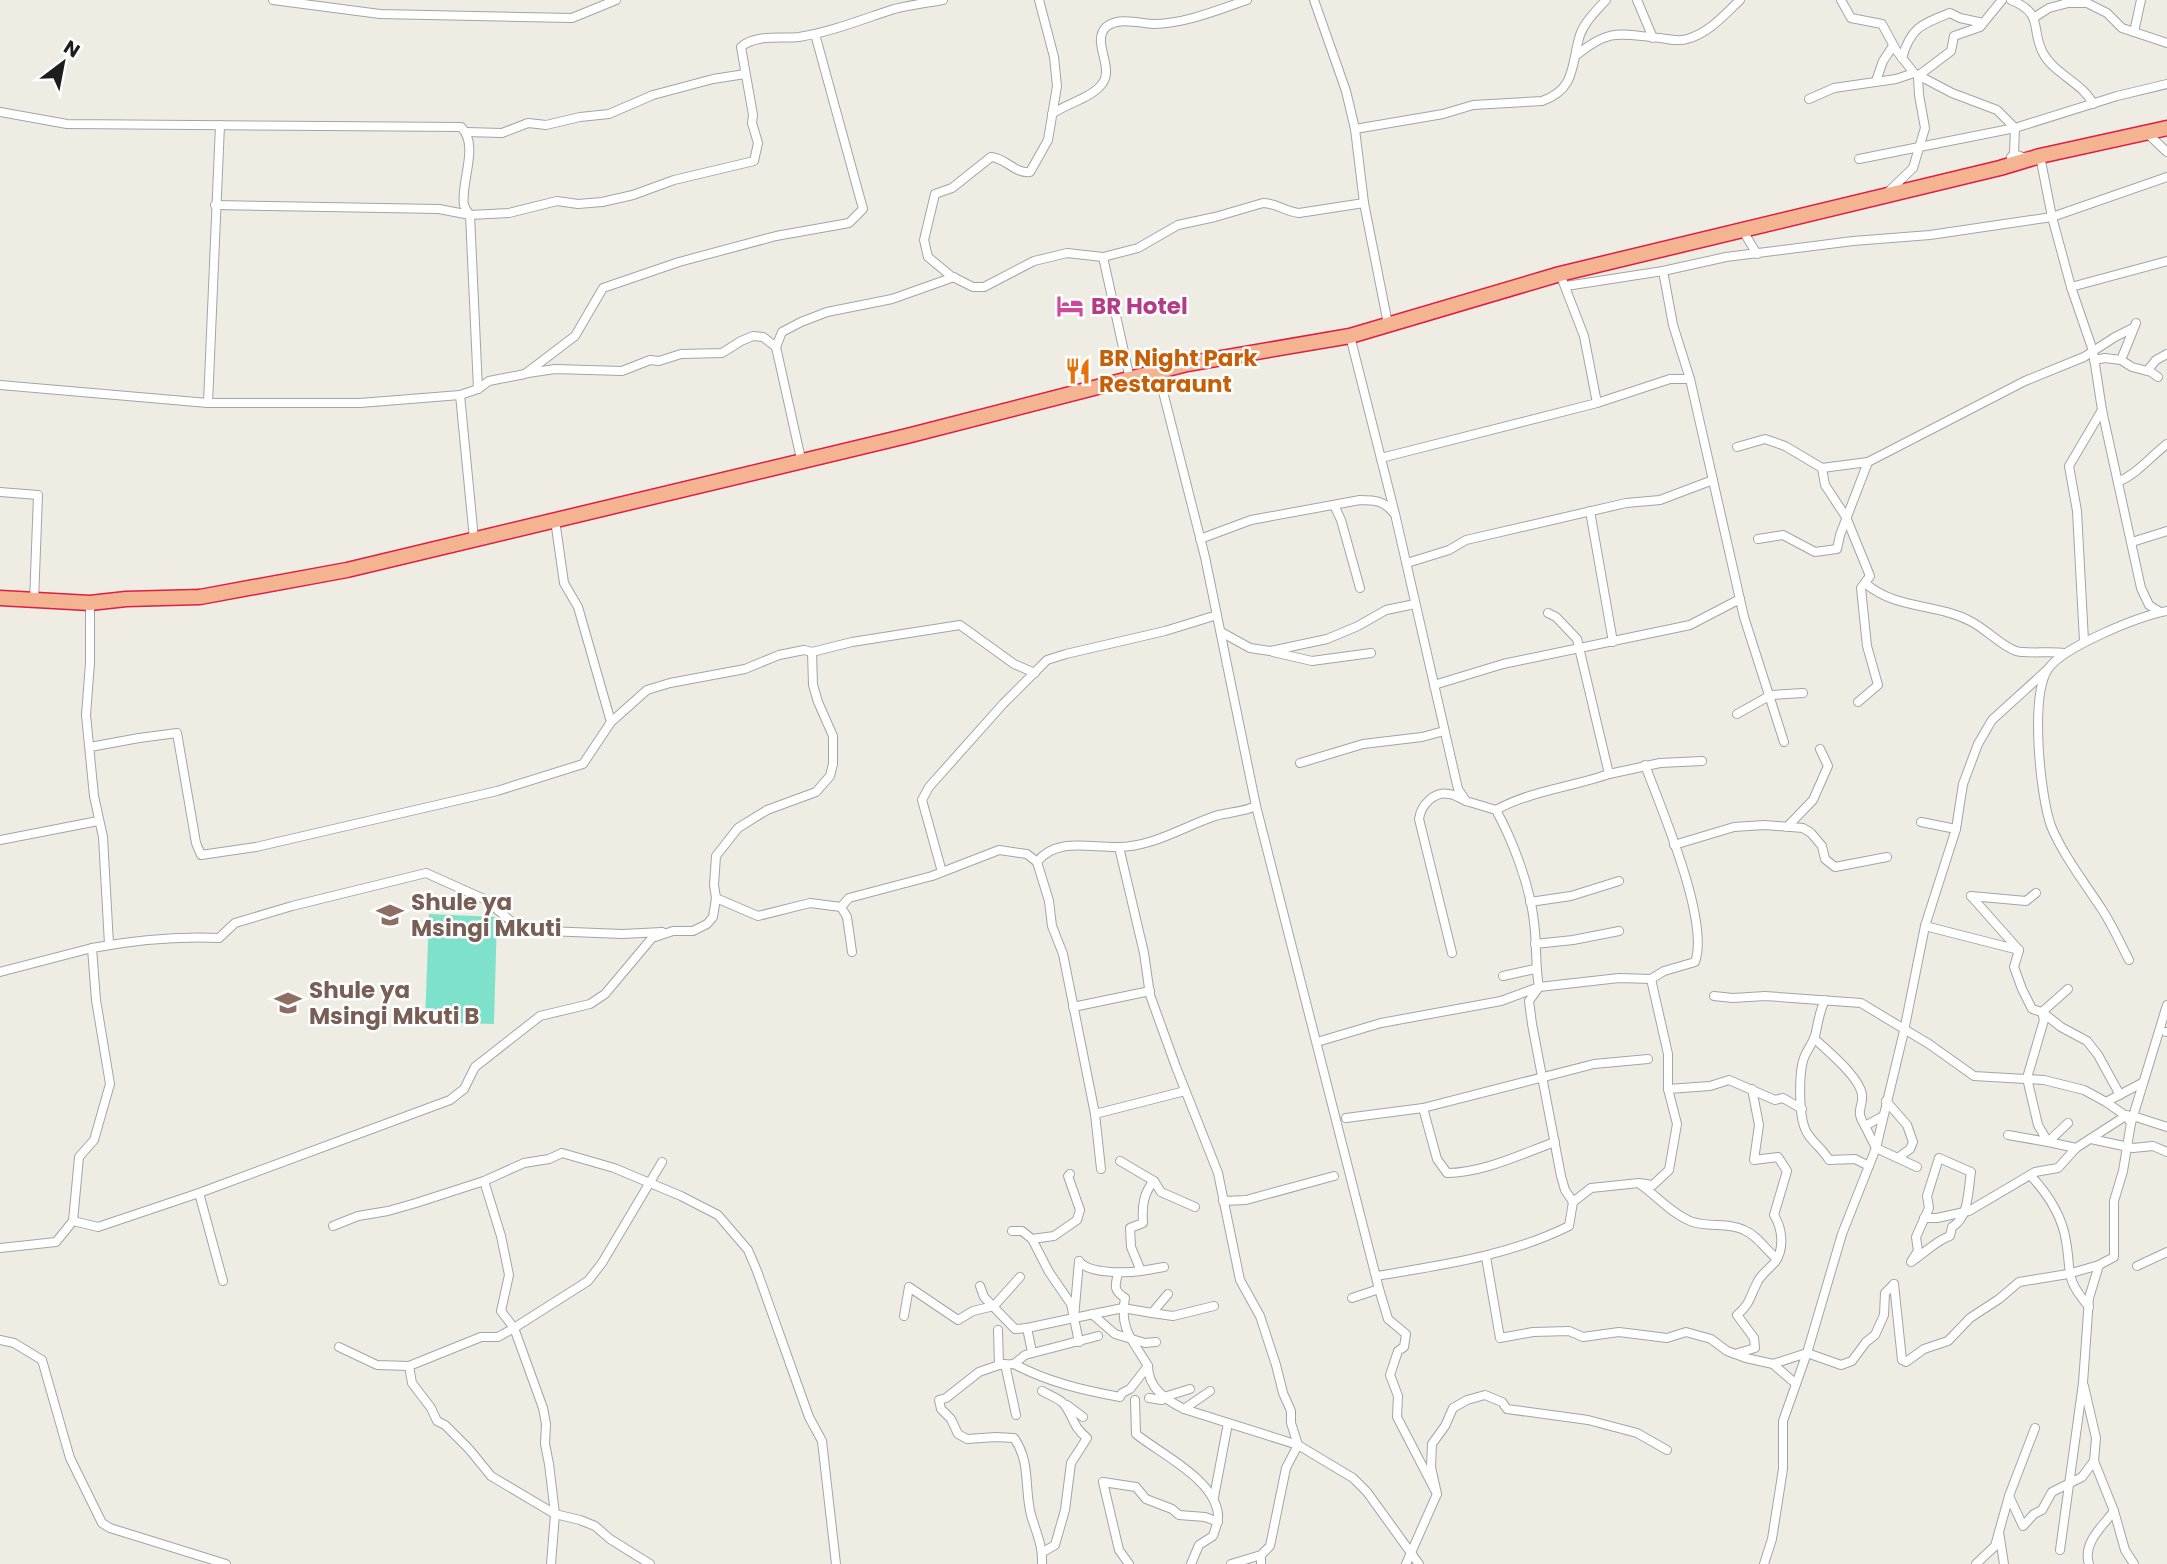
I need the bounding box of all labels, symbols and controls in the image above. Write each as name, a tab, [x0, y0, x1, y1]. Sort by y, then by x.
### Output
north arrow	[28, 28, 98, 98]
text: N	[59, 34, 85, 64]
place label: BR Hotel	[1091, 290, 1188, 322]
hotel icon: BR Hotel	[1055, 291, 1085, 321]
place label: BR Night Park Restaraunt	[1099, 342, 1258, 400]
restaurant icon: BR Night Park Restaraunt	[1063, 356, 1093, 386]
place label: Shule ya Msingi Mkuti	[411, 886, 561, 944]
school or university icon: Shule ya Msingi Mkuti	[375, 900, 405, 930]
place label: Shule ya Msingi Mkuti B	[309, 974, 480, 1032]
school or university icon: Shule ya Msingi Mkuti B	[273, 988, 303, 1018]

